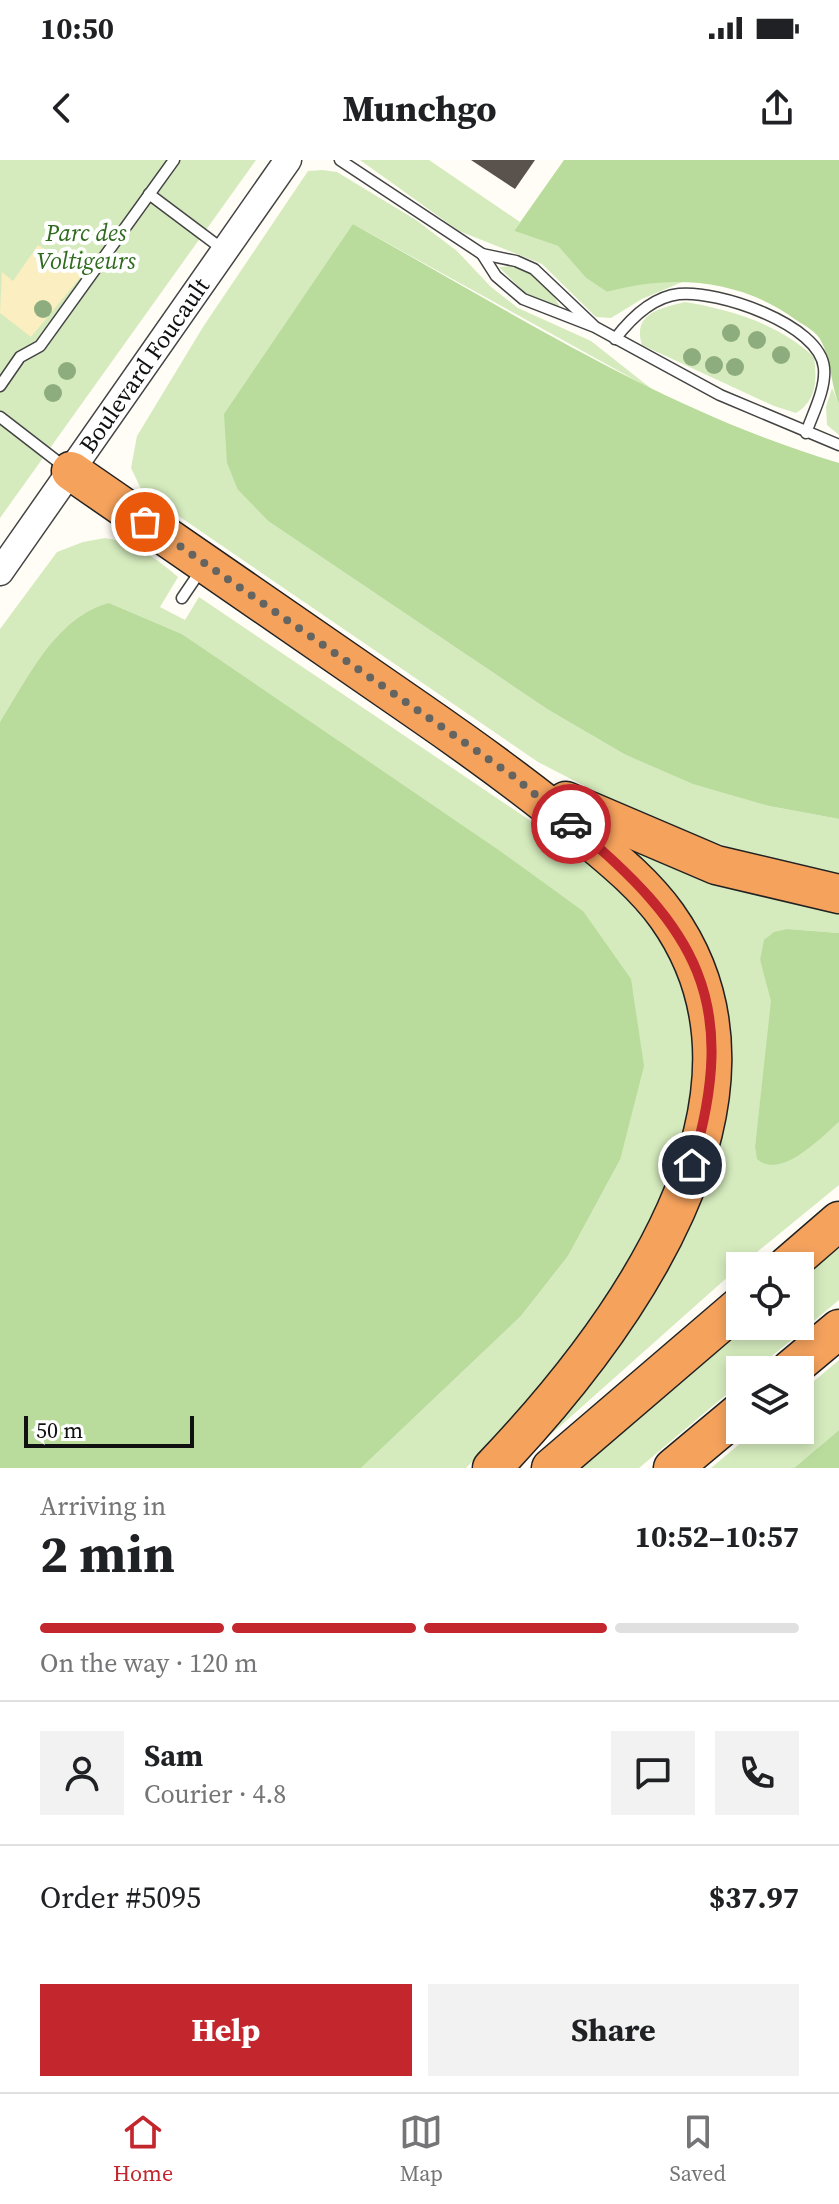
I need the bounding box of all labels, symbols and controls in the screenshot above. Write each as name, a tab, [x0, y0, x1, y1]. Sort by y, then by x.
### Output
text: 10:50	[40, 8, 114, 49]
text: Munchgo	[342, 84, 497, 133]
icon: back	[40, 86, 84, 130]
icon: share	[755, 86, 799, 130]
park label: Parc des Voltigeurs	[36, 216, 136, 277]
street label: Boulevard Foucault	[71, 271, 217, 459]
pin	[111, 488, 179, 556]
icon: bag	[123, 500, 167, 544]
courier	[531, 784, 611, 864]
icon: car	[549, 802, 593, 846]
pin	[658, 1131, 726, 1199]
icon: home	[670, 1143, 714, 1187]
map controls	[726, 1252, 814, 1444]
button: locate	[726, 1252, 814, 1340]
button: layers	[726, 1356, 814, 1444]
scale bar	[24, 1412, 194, 1448]
text: 50 m	[36, 1415, 83, 1445]
text: Arriving in	[40, 1488, 166, 1524]
text: 10:52–10:57	[635, 1516, 799, 1557]
text: 2 min	[40, 1518, 175, 1589]
text: On the way · 120 m	[40, 1645, 258, 1681]
button: person	[40, 1731, 124, 1815]
button: chat	[611, 1731, 695, 1815]
button: phone	[715, 1731, 799, 1815]
text: Sam	[144, 1735, 203, 1776]
text: Courier · 4.8	[144, 1776, 286, 1812]
text: Order #5095	[40, 1877, 201, 1918]
text: $37.97	[709, 1877, 799, 1918]
button: Help	[40, 1984, 412, 2076]
button: Share	[428, 1984, 799, 2076]
tab: Home	[113, 2110, 173, 2188]
tab: Map	[399, 2110, 443, 2188]
tab: Saved	[670, 2110, 726, 2188]

